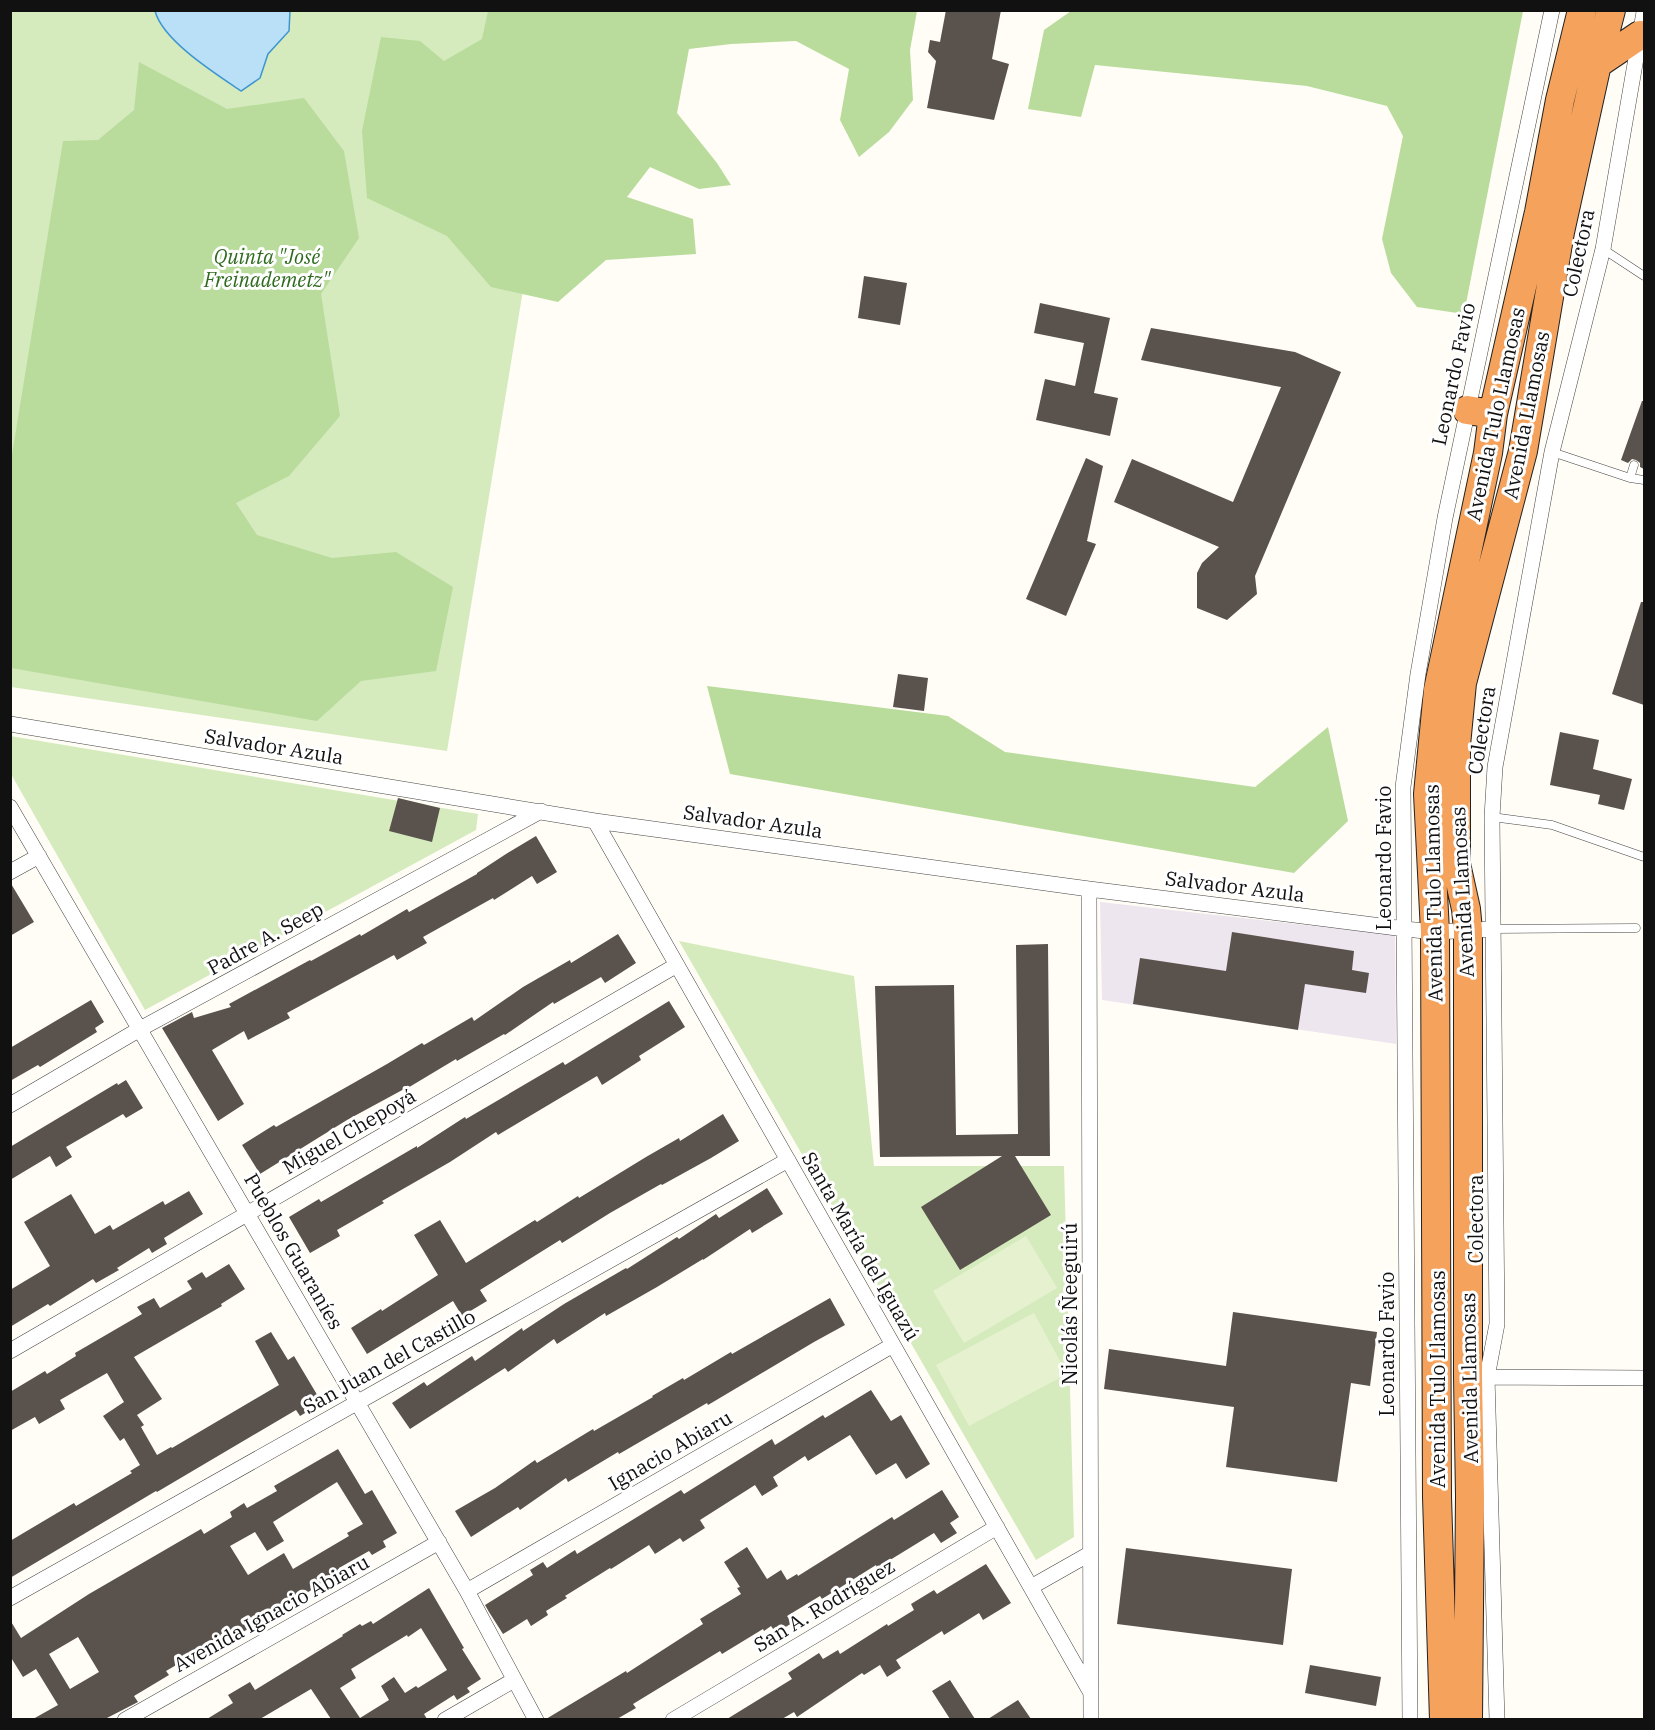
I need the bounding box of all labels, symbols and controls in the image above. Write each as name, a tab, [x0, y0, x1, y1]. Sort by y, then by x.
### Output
street label: Colectora	[1556, 206, 1600, 299]
park label: Quinta "José Freinademetz"	[203, 243, 331, 293]
street label: Leonardo Favio	[1425, 300, 1481, 448]
street label: Avenida Tulo Llamosas	[1459, 305, 1531, 523]
street label: Avenida Llamosas	[1496, 329, 1556, 501]
street label: Colectora	[1461, 684, 1501, 776]
street label: Salvador Azula	[203, 722, 346, 770]
street label: Avenida Tulo Llamosas	[1418, 784, 1448, 1002]
street label: Leonardo Favio	[1370, 785, 1397, 931]
street label: Salvador Azula	[682, 798, 824, 844]
street label: Avenida Llamosas	[1444, 806, 1480, 978]
street label: Salvador Azula	[1164, 864, 1306, 908]
street label: Padre A. Seep	[202, 895, 328, 981]
street label: Miguel Chepoyá	[278, 1082, 421, 1180]
street label: Santa María del Iguazú	[796, 1146, 926, 1346]
street label: Pueblos Guaraníes	[238, 1168, 350, 1334]
street label: Colectora	[1462, 1174, 1489, 1264]
street label: Nicolás Ñeeguirú	[1056, 1223, 1083, 1385]
street label: Avenida Tulo Llamosas	[1424, 1270, 1451, 1488]
street label: Leonardo Favio	[1373, 1271, 1400, 1417]
street label: Avenida Llamosas	[1454, 1292, 1484, 1464]
street label: San Juan del Castillo	[298, 1302, 480, 1420]
street label: Ignacio Abiaru	[603, 1404, 737, 1496]
street label: Avenida Ignacio Abiaru	[168, 1548, 374, 1678]
street label: San A. Rodríguez	[748, 1552, 900, 1658]

